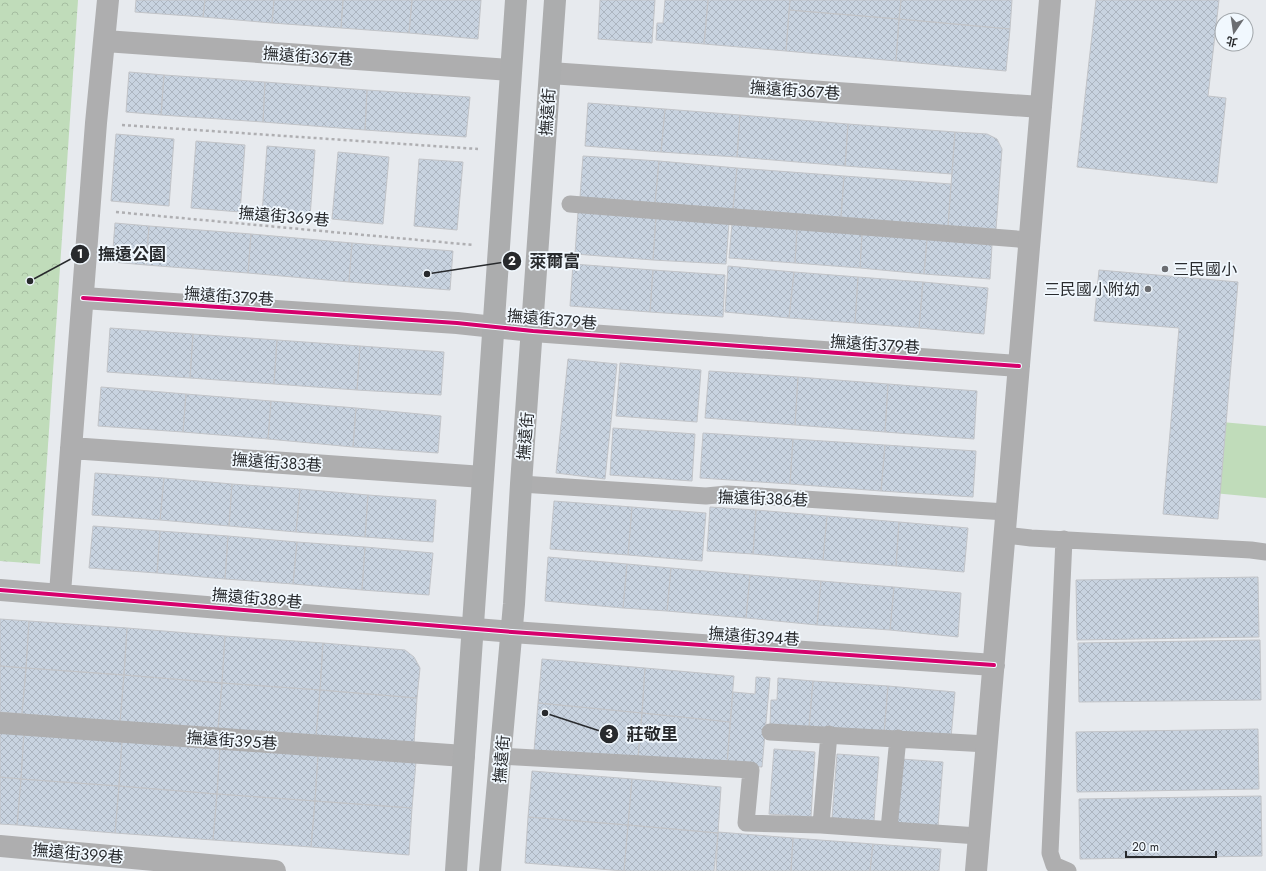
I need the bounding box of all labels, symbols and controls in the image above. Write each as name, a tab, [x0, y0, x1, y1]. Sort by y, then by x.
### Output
north arrow	[1214, 12, 1254, 52]
text: 北	[1225, 33, 1239, 51]
street label: 撫遠街367巷	[262, 42, 354, 71]
street label: 撫遠街367巷	[749, 76, 841, 105]
street label: 撫遠街	[534, 87, 561, 137]
street label: 撫遠街369巷	[238, 201, 330, 232]
callout: 撫遠公園	[70, 239, 174, 268]
text: 撫遠公園	[98, 242, 166, 266]
text: 1	[77, 245, 83, 263]
callout: 萊爾富	[502, 246, 589, 275]
text: 萊爾富	[530, 249, 581, 273]
text: 2	[508, 252, 516, 270]
place label: 三民國小	[1173, 258, 1237, 281]
marker: 三民國小	[1160, 264, 1170, 274]
place label: 三民國小附幼	[1044, 278, 1140, 301]
street label: 撫遠街379巷	[183, 282, 275, 311]
marker: 三民國小附幼	[1143, 284, 1153, 294]
street label: 撫遠街379巷	[506, 304, 598, 335]
street label: 撫遠街379巷	[829, 330, 921, 359]
street label: 撫遠街	[512, 411, 539, 461]
street label: 撫遠街383巷	[231, 448, 323, 477]
street label: 撫遠街386巷	[717, 485, 809, 512]
street label: 撫遠街389巷	[211, 583, 303, 614]
street label: 撫遠街394巷	[708, 622, 800, 651]
callout: 莊敬里	[599, 720, 686, 749]
text: 莊敬里	[627, 722, 678, 746]
text: 3	[605, 725, 613, 743]
street label: 撫遠街395巷	[186, 726, 278, 755]
street label: 撫遠街	[488, 734, 515, 784]
scale bar	[1126, 833, 1216, 859]
street label: 撫遠街399巷	[32, 838, 124, 869]
text: 20 m	[1132, 838, 1159, 856]

